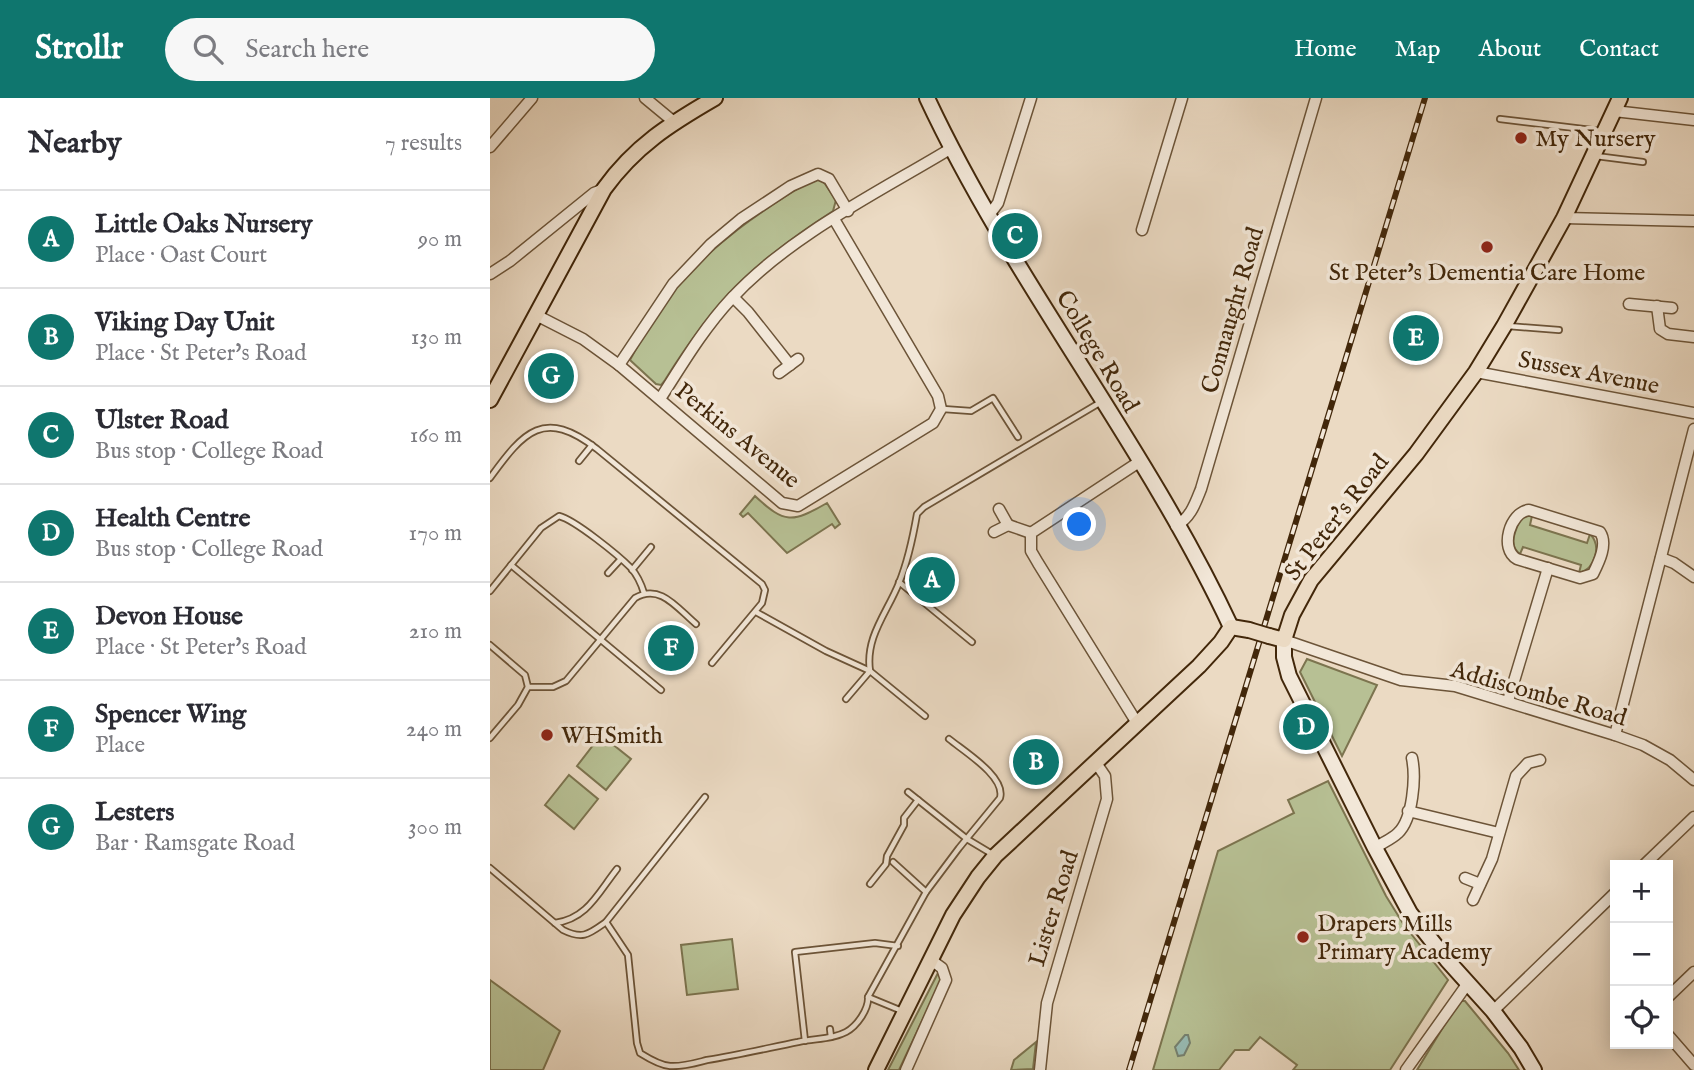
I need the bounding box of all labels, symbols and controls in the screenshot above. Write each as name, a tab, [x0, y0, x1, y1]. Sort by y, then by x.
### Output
search box	[165, 18, 655, 81]
text: Strollr	[35, 28, 123, 70]
icon: search	[189, 30, 227, 68]
text: Search here	[245, 33, 369, 66]
text: Home	[1294, 34, 1357, 65]
text: Map	[1395, 34, 1441, 65]
text: About	[1479, 34, 1541, 65]
text: Contact	[1579, 34, 1659, 65]
place label: My Nursery	[1535, 124, 1656, 155]
text: Nearby	[28, 125, 121, 163]
text: 7 results	[385, 129, 462, 158]
marker: My Nursery	[1513, 130, 1529, 146]
text: Little Oaks Nursery	[95, 208, 313, 241]
pin: C	[992, 210, 1038, 262]
street label: Connaught Road	[1195, 223, 1272, 397]
text: A	[43, 225, 59, 254]
text: 90 m	[418, 225, 462, 254]
marker: St Peter's Dementia Care Home	[1479, 239, 1495, 255]
text: Place · Oast Court	[95, 241, 267, 270]
place label: St Peter's Dementia Care Home	[1329, 258, 1645, 289]
street label: College Road	[1048, 285, 1146, 419]
text: Viking Day Unit	[95, 306, 275, 339]
pin: E	[1393, 312, 1439, 364]
text: B	[43, 323, 59, 352]
text: 130 m	[411, 323, 462, 352]
text: Place · St Peter's Road	[95, 339, 307, 368]
street label: Sussex Avenue	[1516, 345, 1662, 402]
pin: G	[528, 350, 574, 402]
street label: Perkins Avenue	[668, 376, 806, 496]
text: Ulster Road	[95, 404, 228, 437]
text: C	[43, 421, 59, 450]
text: 160 m	[410, 421, 462, 450]
text: Bus stop · College Road	[95, 437, 323, 466]
street label: St Peter's Road	[1278, 448, 1397, 588]
text: Health Centre	[95, 502, 250, 535]
your location	[1062, 507, 1096, 541]
text: D	[42, 519, 60, 548]
text: 170 m	[409, 519, 462, 548]
text: Bus stop · College Road	[95, 535, 323, 564]
pin: A	[909, 554, 955, 606]
text: Devon House	[95, 600, 243, 633]
text: E	[43, 617, 59, 646]
text: 210 m	[409, 617, 462, 646]
pin: F	[648, 622, 694, 674]
text: Place · St Peter's Road	[95, 633, 307, 662]
street label: Addiscombe Road	[1446, 654, 1630, 734]
text: Spencer Wing	[95, 698, 246, 731]
pin: D	[1283, 701, 1329, 753]
text: F	[44, 715, 58, 744]
text: 240 m	[406, 715, 462, 744]
place label: WHSmith	[561, 721, 663, 752]
marker: WHSmith	[539, 727, 555, 743]
text: Place	[95, 731, 145, 760]
pin: B	[1013, 736, 1059, 788]
text: Lesters	[95, 796, 174, 829]
text: G	[42, 813, 60, 842]
text: 300 m	[408, 813, 462, 842]
text: Bar · Ramsgate Road	[95, 829, 295, 858]
street label: Lister Road	[1022, 847, 1087, 970]
map controls	[1610, 860, 1673, 1049]
button: +	[1610, 860, 1673, 923]
place label: Drapers Mills Primary Academy	[1317, 909, 1492, 968]
button: −	[1610, 923, 1673, 986]
marker: Drapers Mills Primary Academy	[1295, 929, 1311, 945]
button: locate	[1610, 986, 1673, 1049]

